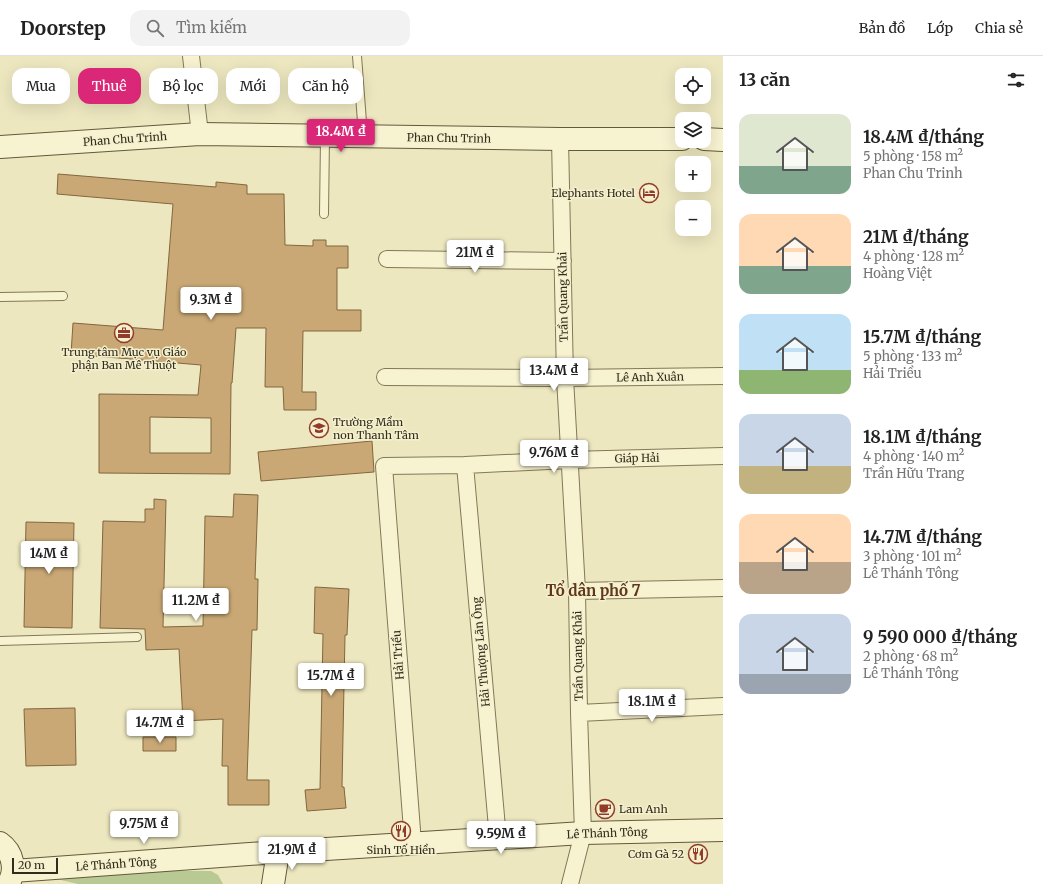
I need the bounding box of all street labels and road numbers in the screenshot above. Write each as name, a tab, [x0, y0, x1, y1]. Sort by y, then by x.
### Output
street label: Phan Chu Trinh	[82, 129, 168, 149]
street label: Phan Chu Trinh	[407, 130, 492, 146]
street label: Trần Quang Khải	[555, 251, 571, 342]
street label: Lê Anh Xuân	[616, 369, 685, 385]
street label: Giáp Hải	[614, 451, 660, 465]
street label: Hải Thượng Lãn Ông	[469, 596, 493, 708]
street label: Trần Quang Khải	[570, 610, 586, 701]
street label: Hải Triều	[389, 630, 407, 680]
street label: Lê Thánh Tông	[566, 825, 648, 841]
street label: Lê Thánh Tông	[75, 854, 157, 874]

